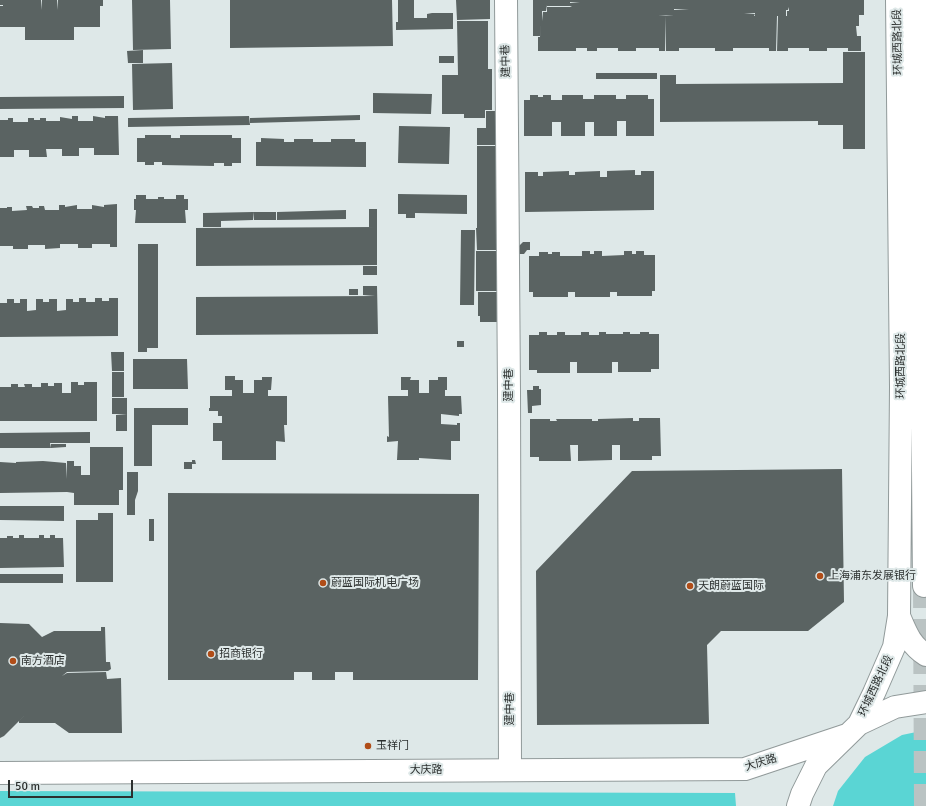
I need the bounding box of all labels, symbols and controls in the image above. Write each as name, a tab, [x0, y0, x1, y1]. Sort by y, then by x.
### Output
street label: 环城西路北段	[891, 9, 905, 75]
street label: 建中巷	[499, 44, 513, 78]
street label: 环城西路北段	[894, 333, 908, 399]
street label: 建中巷	[502, 369, 516, 401]
place label: 上海浦东发展银行	[828, 569, 916, 583]
marker: 上海浦东发展银行	[815, 571, 825, 581]
place label: 蔚蓝国际机电广场	[331, 576, 419, 590]
marker: 蔚蓝国际机电广场	[318, 578, 328, 588]
place label: 天朗蔚蓝国际	[698, 579, 764, 593]
marker: 天朗蔚蓝国际	[685, 581, 695, 591]
place label: 招商银行	[219, 647, 263, 661]
marker: 招商银行	[206, 649, 216, 659]
street label: 环城西路北段	[856, 653, 896, 719]
place label: 南方酒店	[21, 654, 65, 668]
marker: 南方酒店	[8, 656, 18, 666]
street label: 建中巷	[503, 693, 517, 725]
place label: 玉祥门	[376, 739, 409, 753]
marker: 玉祥门	[363, 741, 373, 751]
street label: 大庆路	[743, 752, 779, 774]
street label: 大庆路	[410, 763, 442, 777]
scale bar	[10, 772, 135, 798]
text: 50 m	[15, 779, 40, 794]

